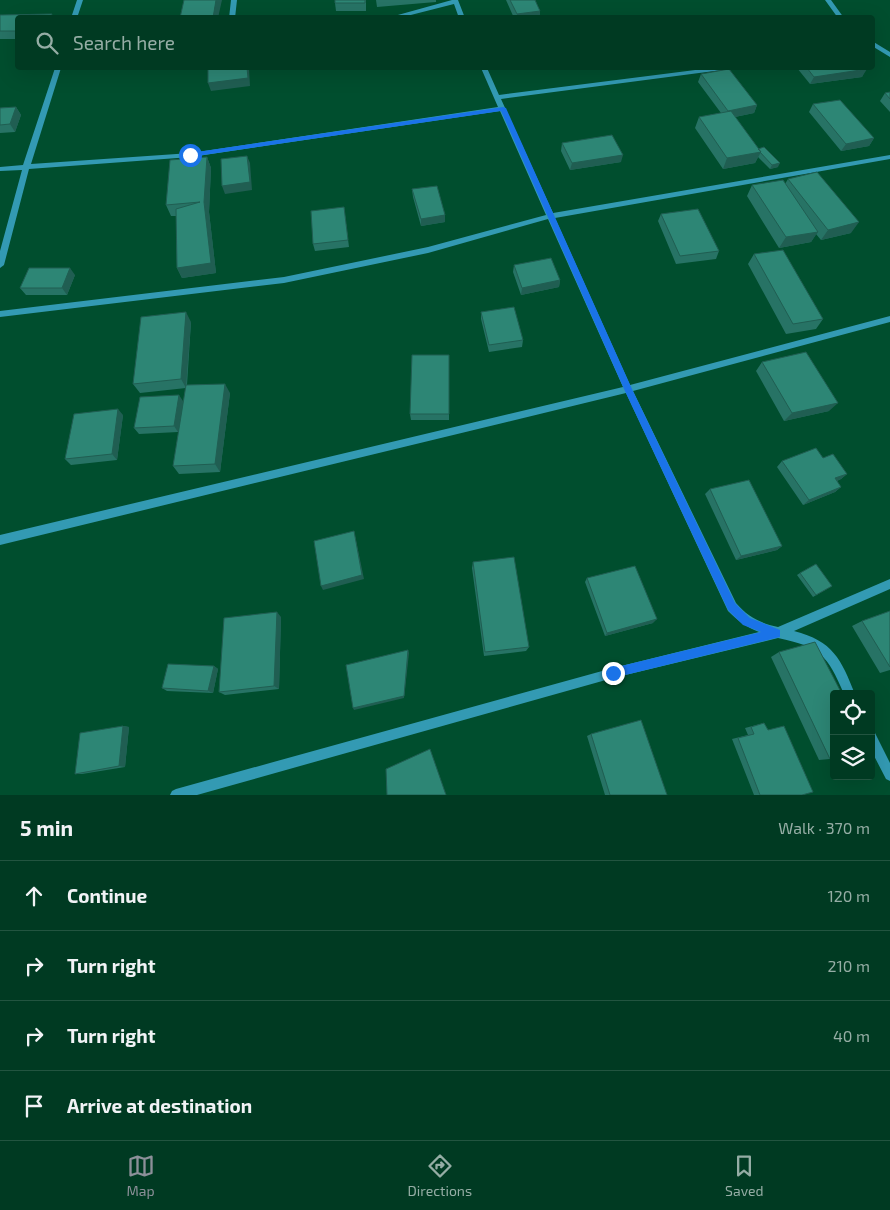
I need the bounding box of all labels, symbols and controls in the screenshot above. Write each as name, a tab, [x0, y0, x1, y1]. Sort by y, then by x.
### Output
search box	[15, 15, 875, 70]
icon: search	[33, 29, 61, 57]
text: Search here	[73, 31, 175, 54]
route start	[179, 144, 202, 167]
route end	[602, 662, 625, 685]
map controls	[830, 690, 875, 780]
button: locate	[830, 690, 875, 735]
button: layers	[830, 735, 875, 780]
text: 5 min	[20, 815, 73, 840]
text: Walk · 370 m	[778, 818, 870, 837]
icon: ahead	[20, 882, 48, 910]
text: Continue	[67, 884, 147, 907]
text: 120 m	[827, 886, 870, 905]
icon: right	[20, 952, 48, 980]
text: Turn right	[67, 954, 155, 977]
text: 210 m	[827, 956, 870, 975]
icon: right	[20, 1022, 48, 1050]
text: Turn right	[67, 1024, 155, 1047]
text: 40 m	[833, 1026, 870, 1045]
icon: arrive	[20, 1092, 48, 1120]
text: Arrive at destination	[67, 1094, 252, 1117]
tab: Map	[126, 1152, 155, 1199]
tab: Directions	[408, 1152, 472, 1199]
tab: Saved	[725, 1152, 764, 1199]

